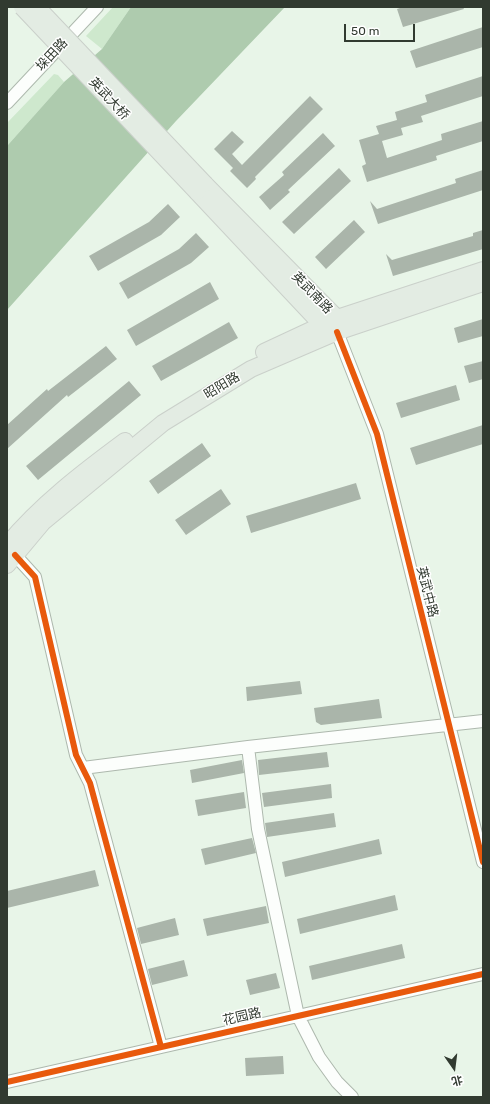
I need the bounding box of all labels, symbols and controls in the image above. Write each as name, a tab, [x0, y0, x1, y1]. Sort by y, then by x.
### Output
scale bar	[346, 16, 417, 42]
text: 50 m	[351, 24, 379, 38]
street label: 垛田路	[33, 35, 71, 75]
street label: 英武大桥	[86, 75, 132, 123]
street label: 英武南路	[288, 269, 336, 317]
street label: 昭阳路	[201, 369, 243, 403]
street label: 英武中路	[413, 565, 441, 619]
street label: 花园路	[221, 1005, 263, 1029]
north arrow	[434, 1048, 474, 1088]
text: 北	[450, 1072, 464, 1088]

